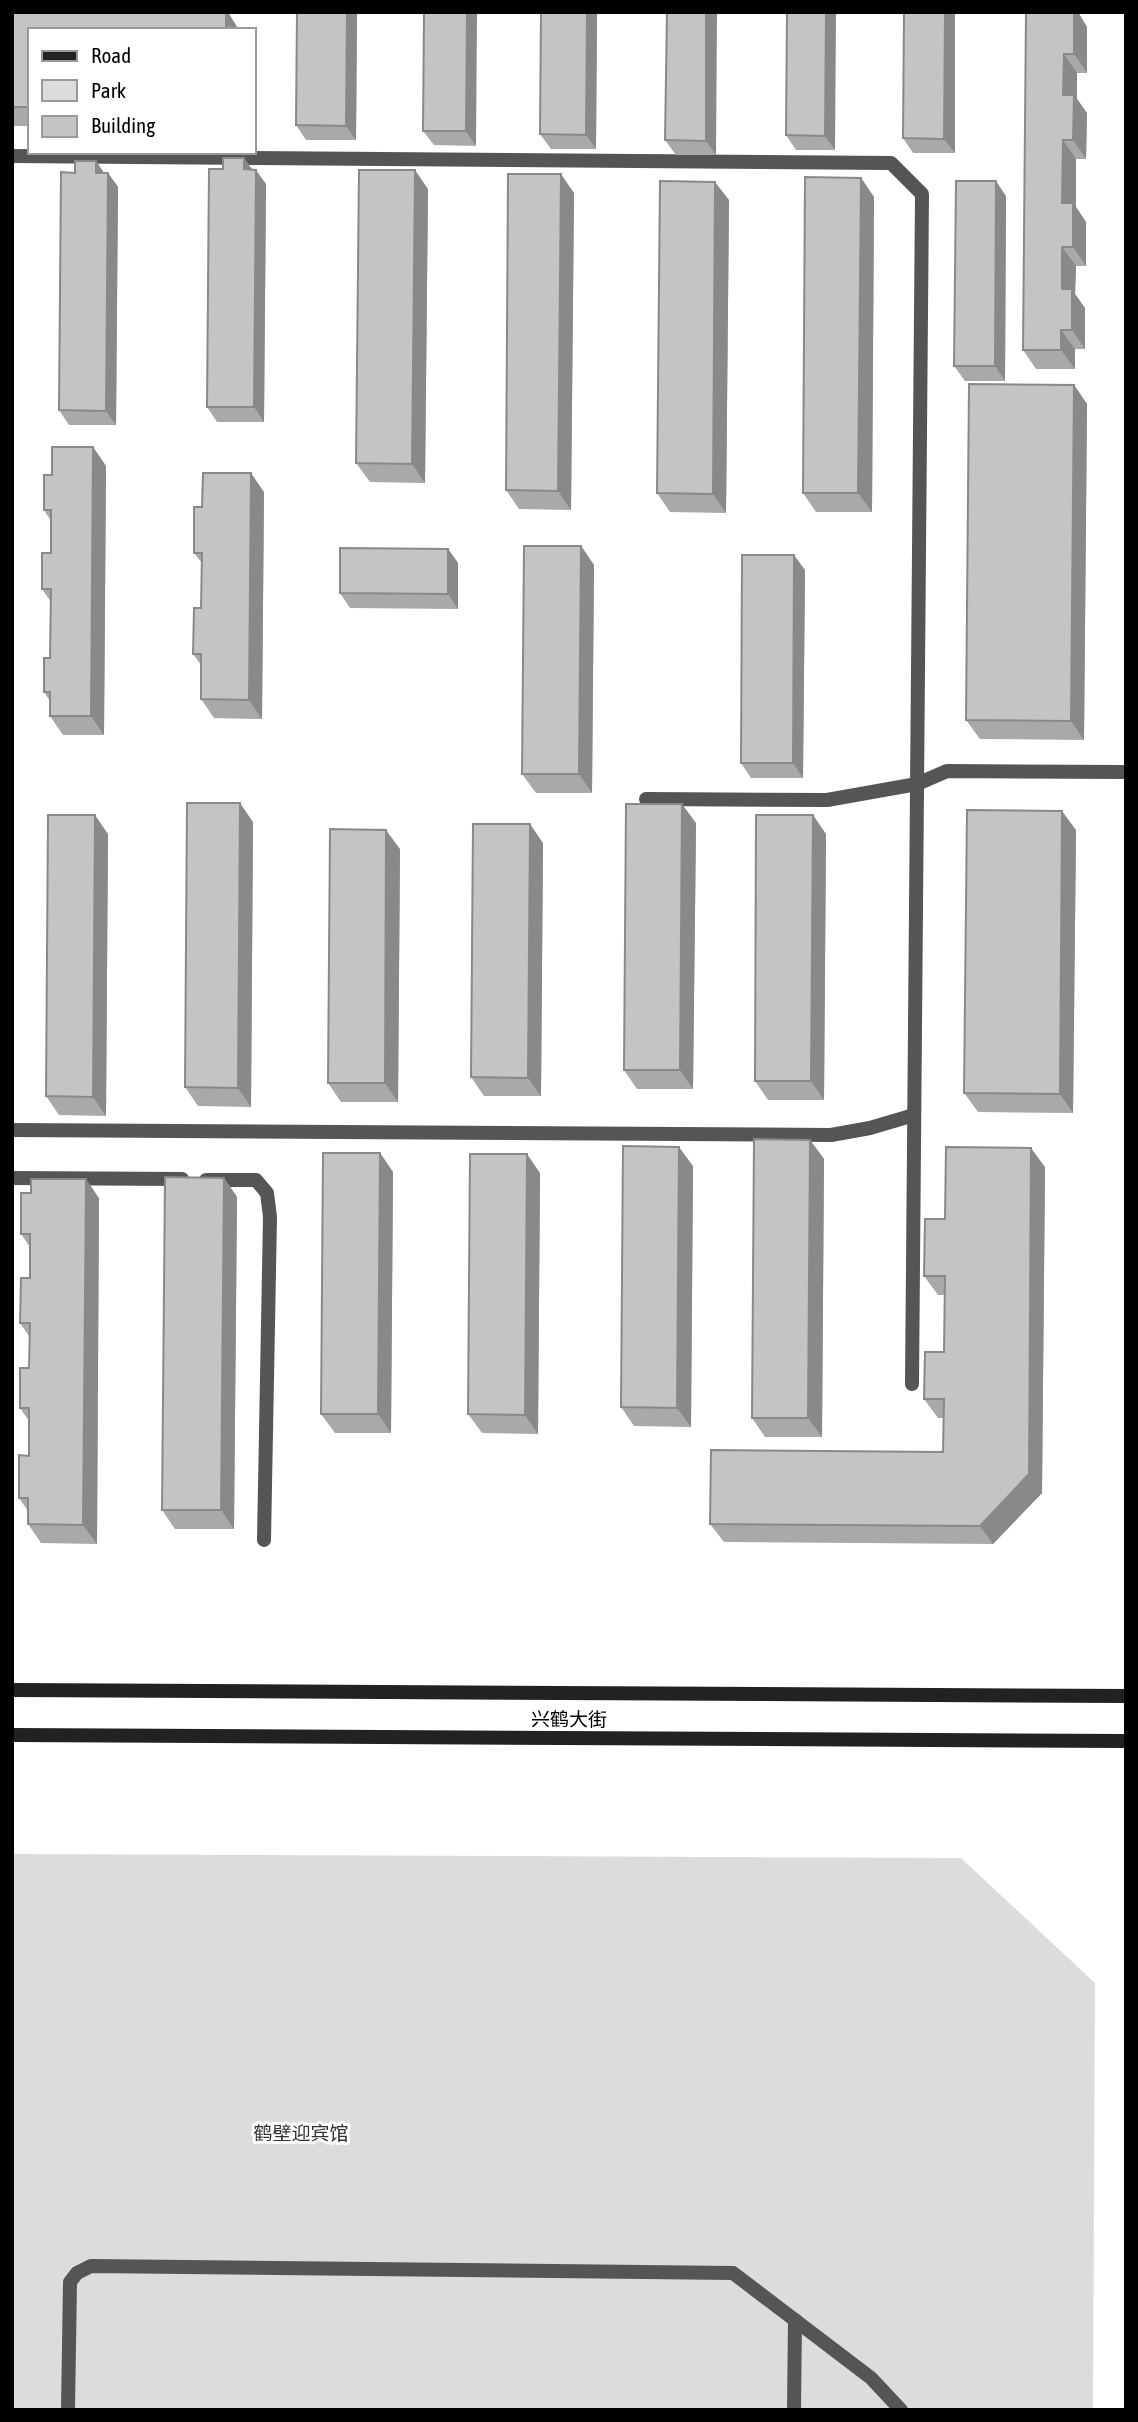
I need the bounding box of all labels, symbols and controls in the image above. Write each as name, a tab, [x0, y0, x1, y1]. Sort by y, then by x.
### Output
legend	[28, 28, 256, 154]
text: Road	[91, 43, 131, 67]
text: Park	[91, 78, 126, 102]
text: Building	[91, 113, 155, 137]
street label: 兴鹤大街	[531, 1708, 607, 1730]
park label: 鹤壁迎宾馆	[253, 2122, 349, 2144]

